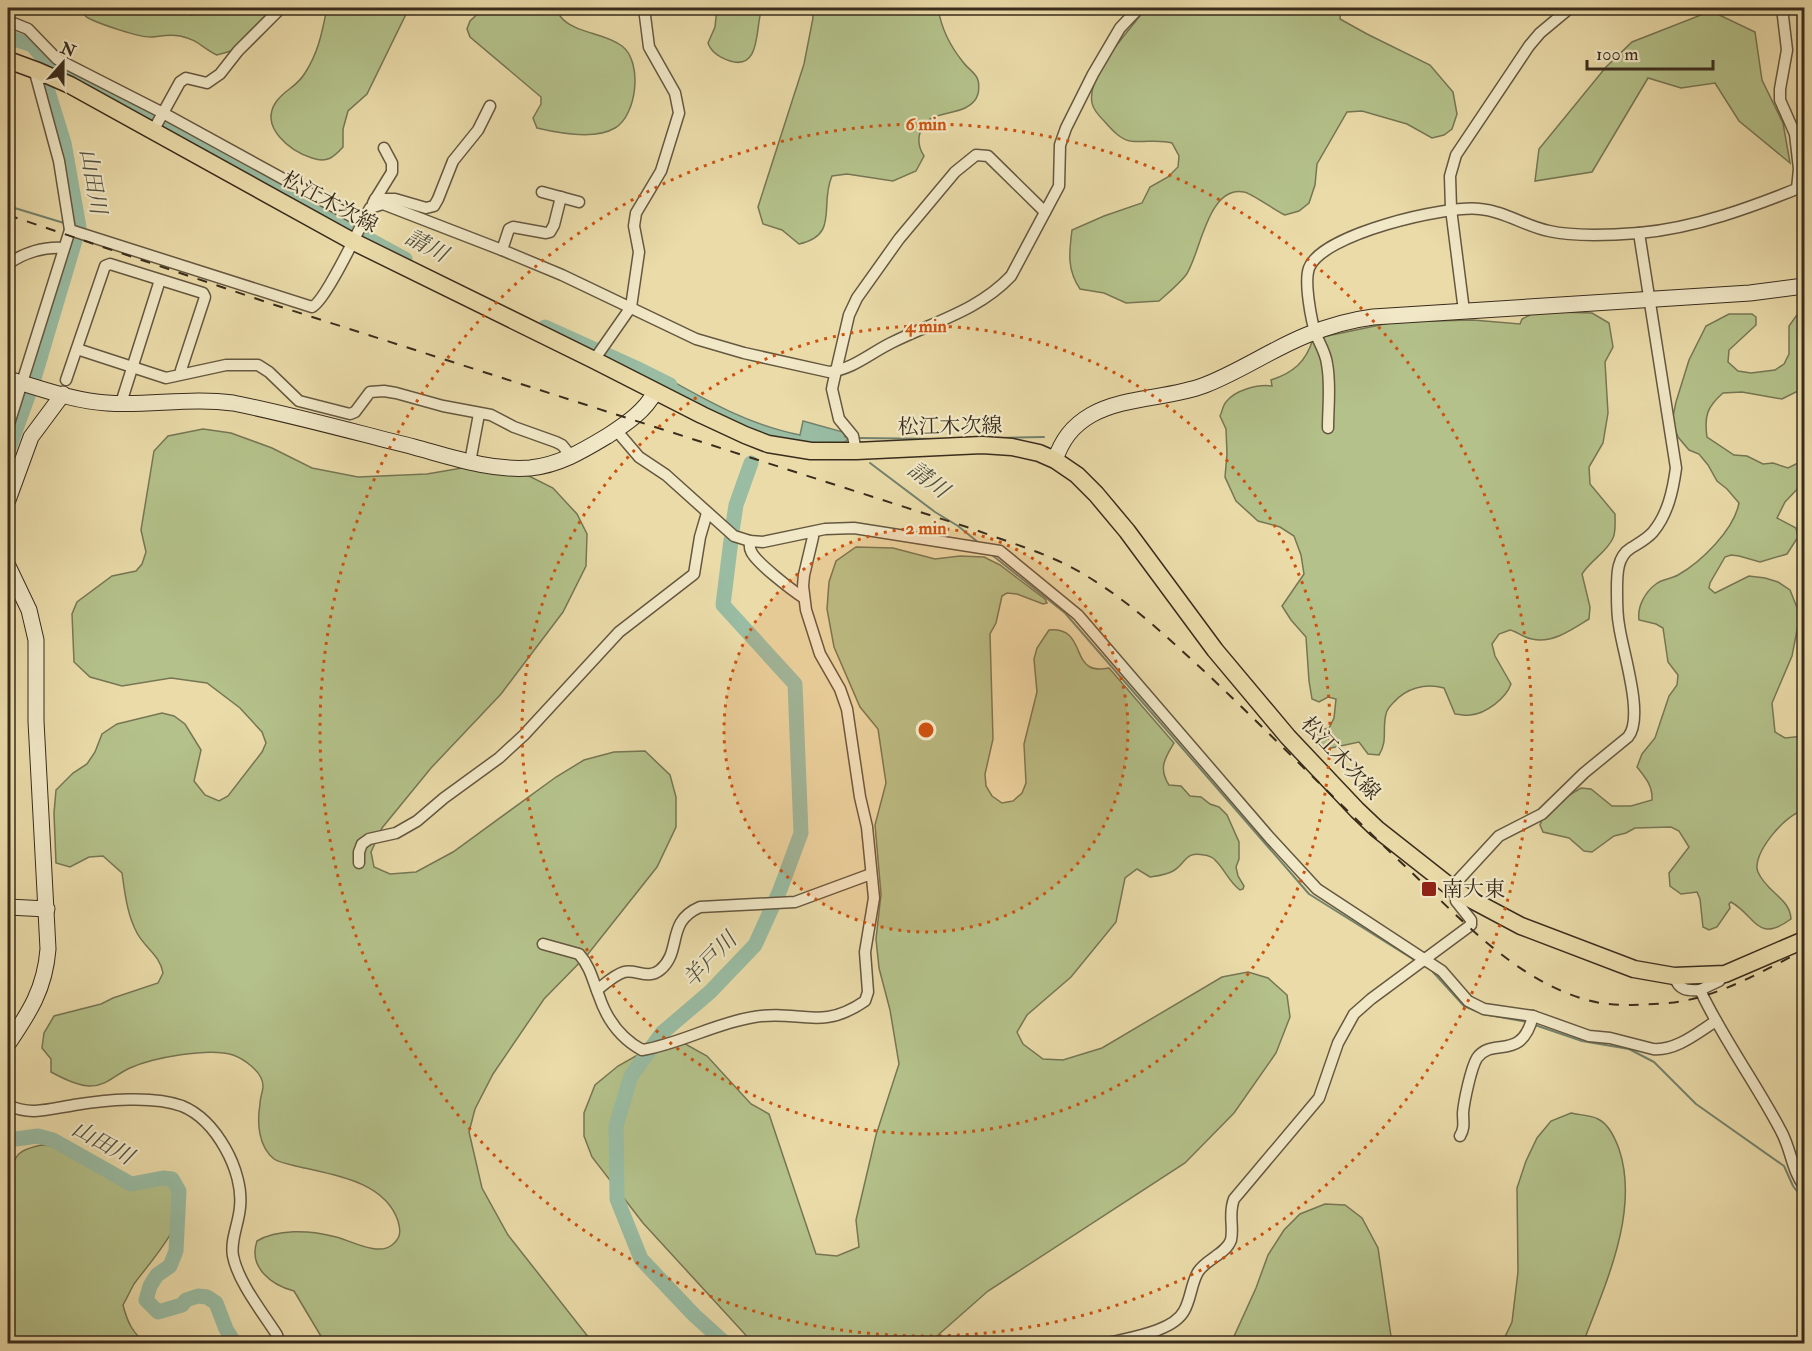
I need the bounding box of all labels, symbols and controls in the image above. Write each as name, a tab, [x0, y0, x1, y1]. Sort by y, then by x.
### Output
north arrow	[33, 33, 93, 93]
scale bar	[1587, 33, 1713, 71]
text: N	[57, 38, 79, 62]
text: 100 m	[1596, 43, 1639, 66]
text: 6 min	[906, 113, 947, 136]
water label: 山田川	[73, 146, 113, 218]
street label: 松江木次線	[277, 166, 382, 239]
water label: 請川	[401, 223, 454, 270]
text: 4 min	[904, 315, 947, 338]
street label: 松江木次線	[897, 412, 1003, 441]
water label: 請川	[902, 455, 956, 505]
text: 2 min	[906, 517, 947, 540]
street label: 松江木次線	[1295, 711, 1386, 806]
centre of rings	[916, 720, 936, 740]
place label: 南大東	[1442, 876, 1505, 903]
marker: 南大東	[1420, 880, 1438, 898]
water label: 羊戸川	[677, 925, 744, 993]
water label: 山田川	[67, 1115, 140, 1172]

